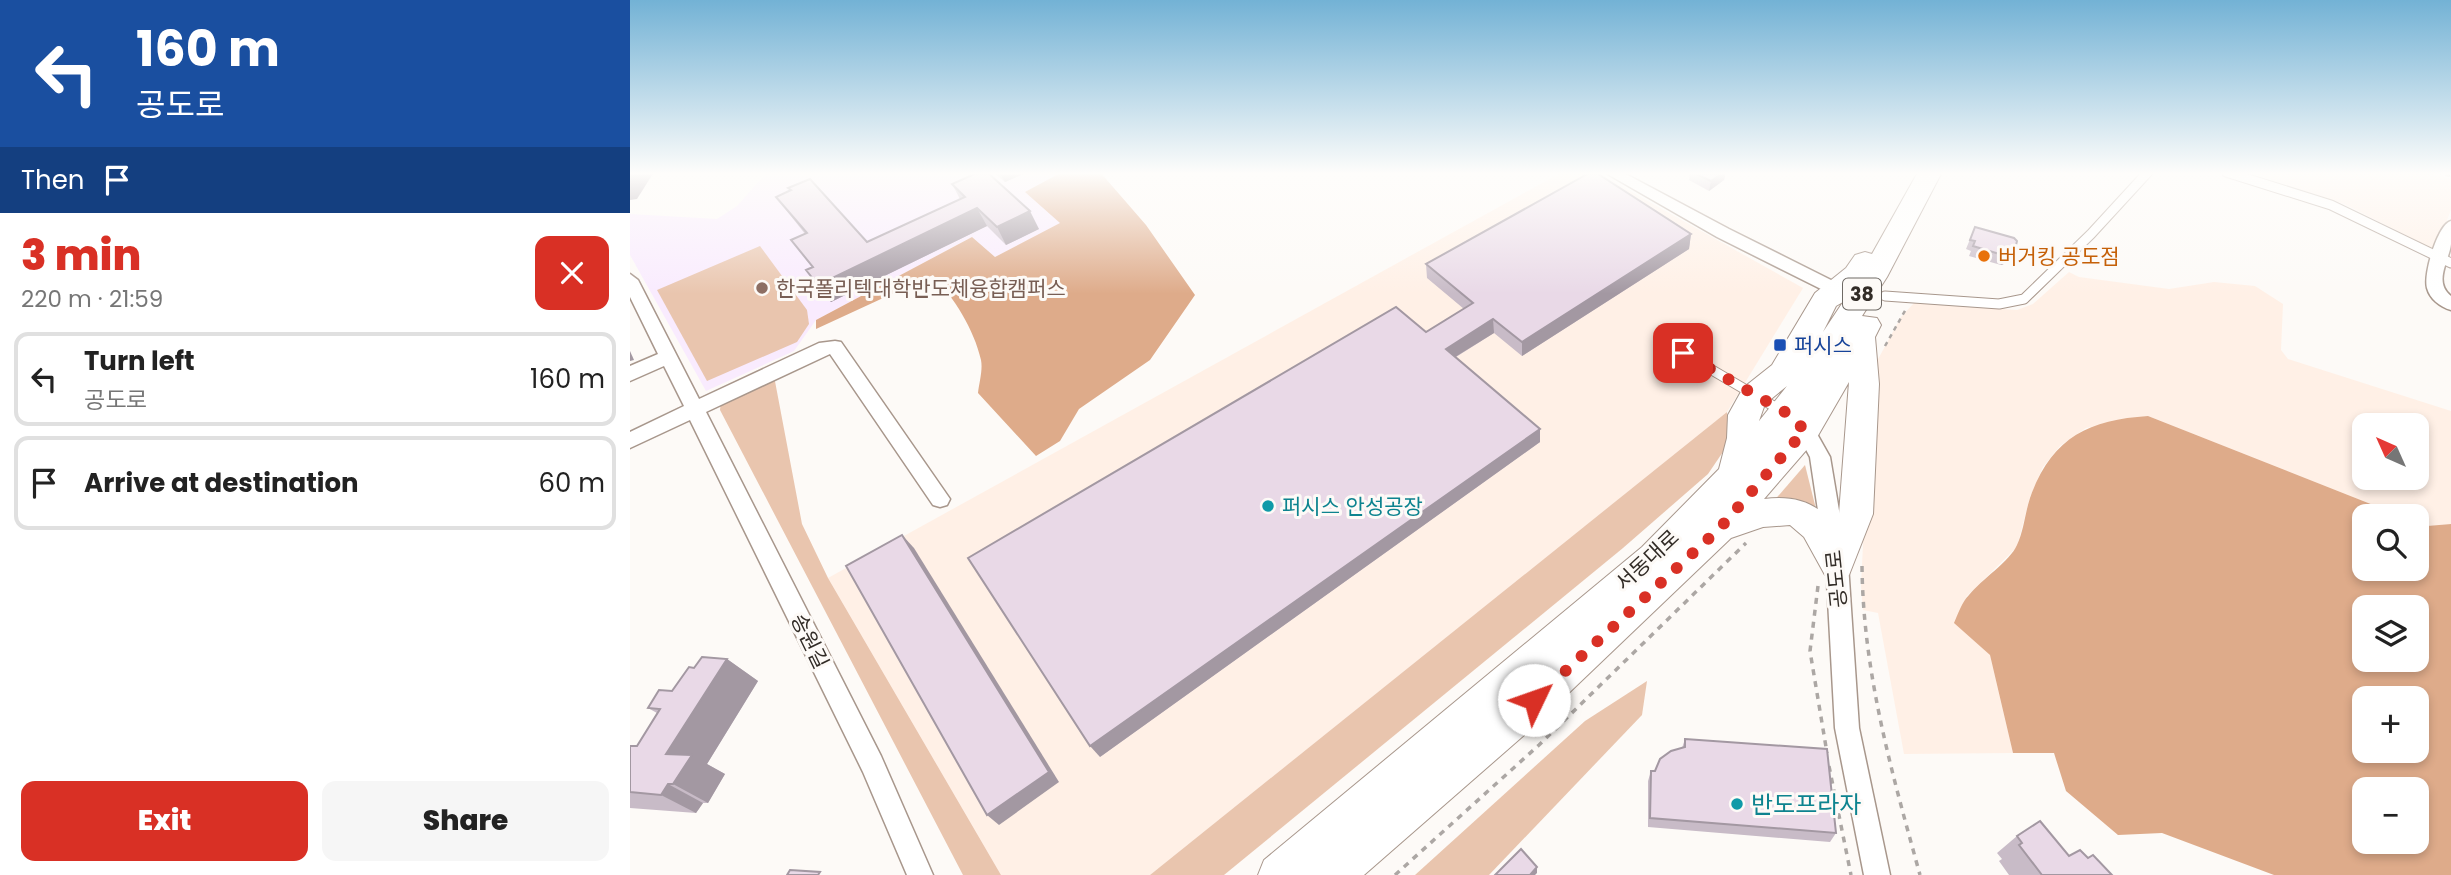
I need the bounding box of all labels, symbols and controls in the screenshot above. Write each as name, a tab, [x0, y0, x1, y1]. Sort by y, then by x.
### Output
text: 160 m	[136, 15, 280, 83]
icon: left	[21, 28, 112, 119]
text: 공도로	[136, 82, 224, 127]
icon: arrive	[98, 161, 136, 199]
text: Then	[21, 162, 84, 198]
text: 3 min	[21, 226, 141, 285]
button: close	[535, 236, 609, 310]
place label: 버거킹 공도점	[1998, 242, 2120, 271]
marker: 버거킹 공도점	[1976, 248, 1992, 264]
place label: 한국폴리텍대학반도체융합캠퍼스	[776, 274, 1066, 303]
road number: 38	[1843, 278, 1881, 310]
marker: 한국폴리텍대학반도체융합캠퍼스	[754, 280, 770, 296]
text: 220 m · 21:59	[21, 283, 163, 315]
pin	[1653, 323, 1713, 383]
place label: 퍼시스	[1794, 331, 1852, 360]
icon: arrive	[1664, 334, 1702, 372]
marker: 퍼시스	[1772, 337, 1788, 353]
text: Turn left	[84, 343, 195, 379]
icon: left	[25, 360, 63, 398]
text: 160 m	[530, 361, 605, 397]
text: 공도로	[84, 384, 147, 416]
north arrow	[2352, 413, 2429, 490]
map controls	[2352, 413, 2429, 854]
icon: arrive	[25, 464, 63, 502]
text: Arrive at destination	[84, 465, 359, 501]
text: 60 m	[538, 465, 605, 501]
place label: 퍼시스 안성공장	[1282, 492, 1423, 521]
marker: 퍼시스 안성공장	[1260, 498, 1276, 514]
button: search	[2352, 504, 2429, 581]
street label: 서동대로	[1609, 523, 1685, 597]
street label: 공도로	[1819, 549, 1853, 609]
button: layers	[2352, 595, 2429, 672]
street label: 송원길	[784, 609, 836, 673]
position arrow	[1497, 663, 1571, 737]
button: +	[2352, 686, 2429, 763]
button: −	[2352, 777, 2429, 854]
button: Exit	[21, 781, 308, 861]
button: Share	[322, 781, 609, 861]
place label: 반도프라자	[1751, 788, 1861, 821]
marker: 반도프라자	[1729, 796, 1745, 812]

